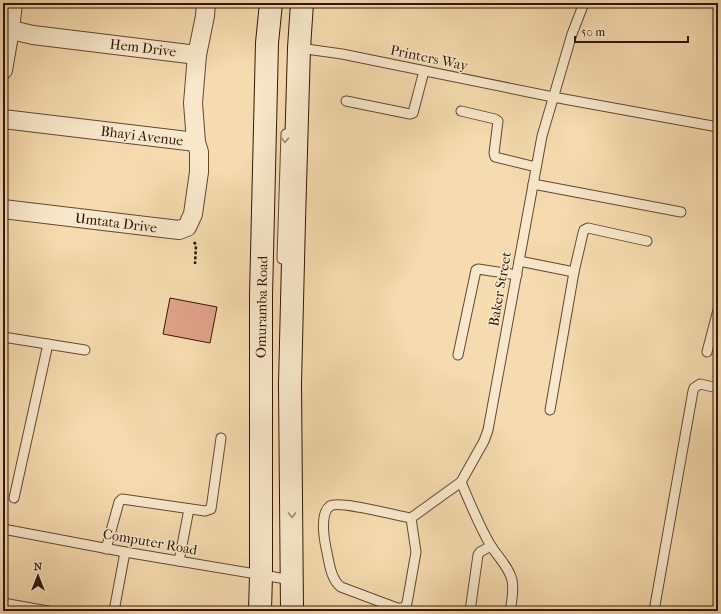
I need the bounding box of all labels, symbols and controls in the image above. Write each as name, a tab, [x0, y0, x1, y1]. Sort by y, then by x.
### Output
scale bar	[575, 18, 688, 44]
text: 50 m	[581, 25, 605, 39]
street label: Hem Drive	[109, 35, 177, 61]
street label: Printers Way	[389, 41, 470, 75]
street label: Bhayi Avenue	[100, 123, 184, 149]
one-way arrow	[281, 137, 290, 143]
street label: Umtata Drive	[74, 210, 158, 236]
street label: Baker Street	[485, 250, 515, 328]
street label: Omuramba Road	[253, 255, 271, 358]
one-way arrow	[288, 512, 296, 518]
street label: Computer Road	[101, 525, 199, 559]
north arrow	[18, 556, 58, 596]
text: N	[34, 560, 43, 573]

